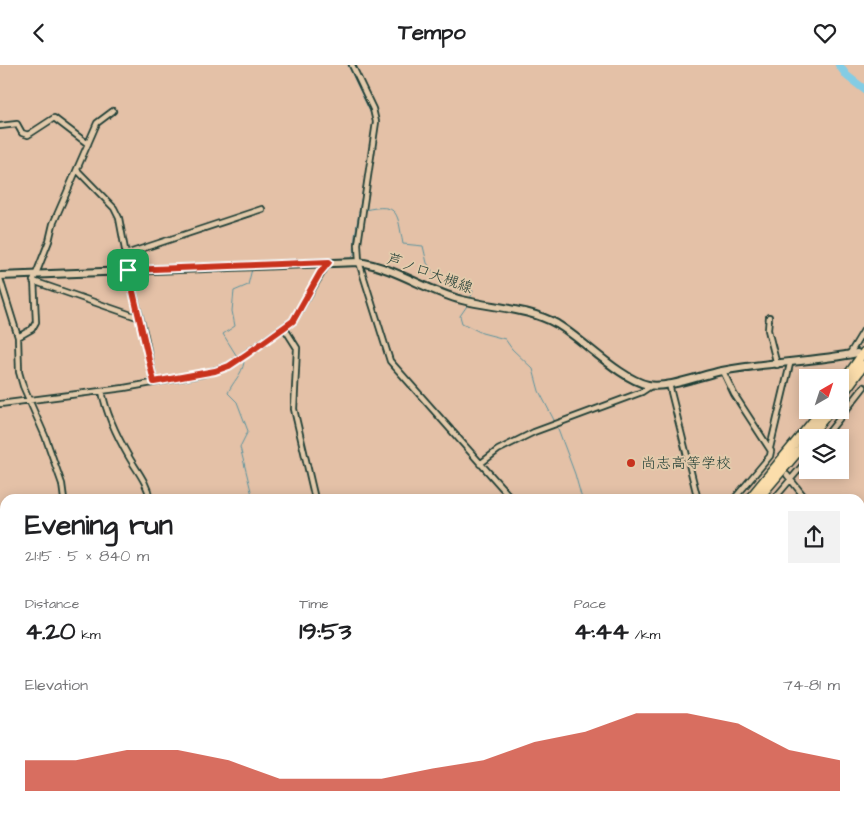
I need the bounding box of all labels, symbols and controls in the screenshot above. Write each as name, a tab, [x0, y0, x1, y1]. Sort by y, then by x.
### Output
text: Tempo	[398, 17, 466, 48]
icon: back	[25, 19, 53, 47]
icon: heart	[811, 19, 839, 47]
street label: 芦ノ口大槻線	[384, 248, 476, 299]
pin	[107, 249, 149, 291]
icon: arrive	[114, 256, 142, 284]
north arrow	[799, 369, 849, 419]
map controls	[799, 369, 849, 479]
button: layers	[799, 429, 849, 479]
place label: 尚志高等学校	[641, 453, 731, 474]
marker: 尚志高等学校	[625, 457, 637, 469]
text: Evening run	[25, 506, 173, 545]
button: share	[788, 511, 840, 563]
text: 21:15 · 5 × 840 m	[25, 545, 149, 567]
text: Distance	[25, 594, 79, 614]
text: Time	[299, 594, 329, 614]
text: Pace	[574, 594, 606, 614]
text: 4.20	[25, 614, 76, 649]
text: 19:53	[299, 614, 351, 649]
text: 4:44	[574, 614, 629, 649]
text: km	[76, 625, 101, 645]
text: /km	[629, 625, 660, 645]
text: Elevation	[25, 674, 88, 696]
text: 74–81 m	[783, 674, 840, 696]

